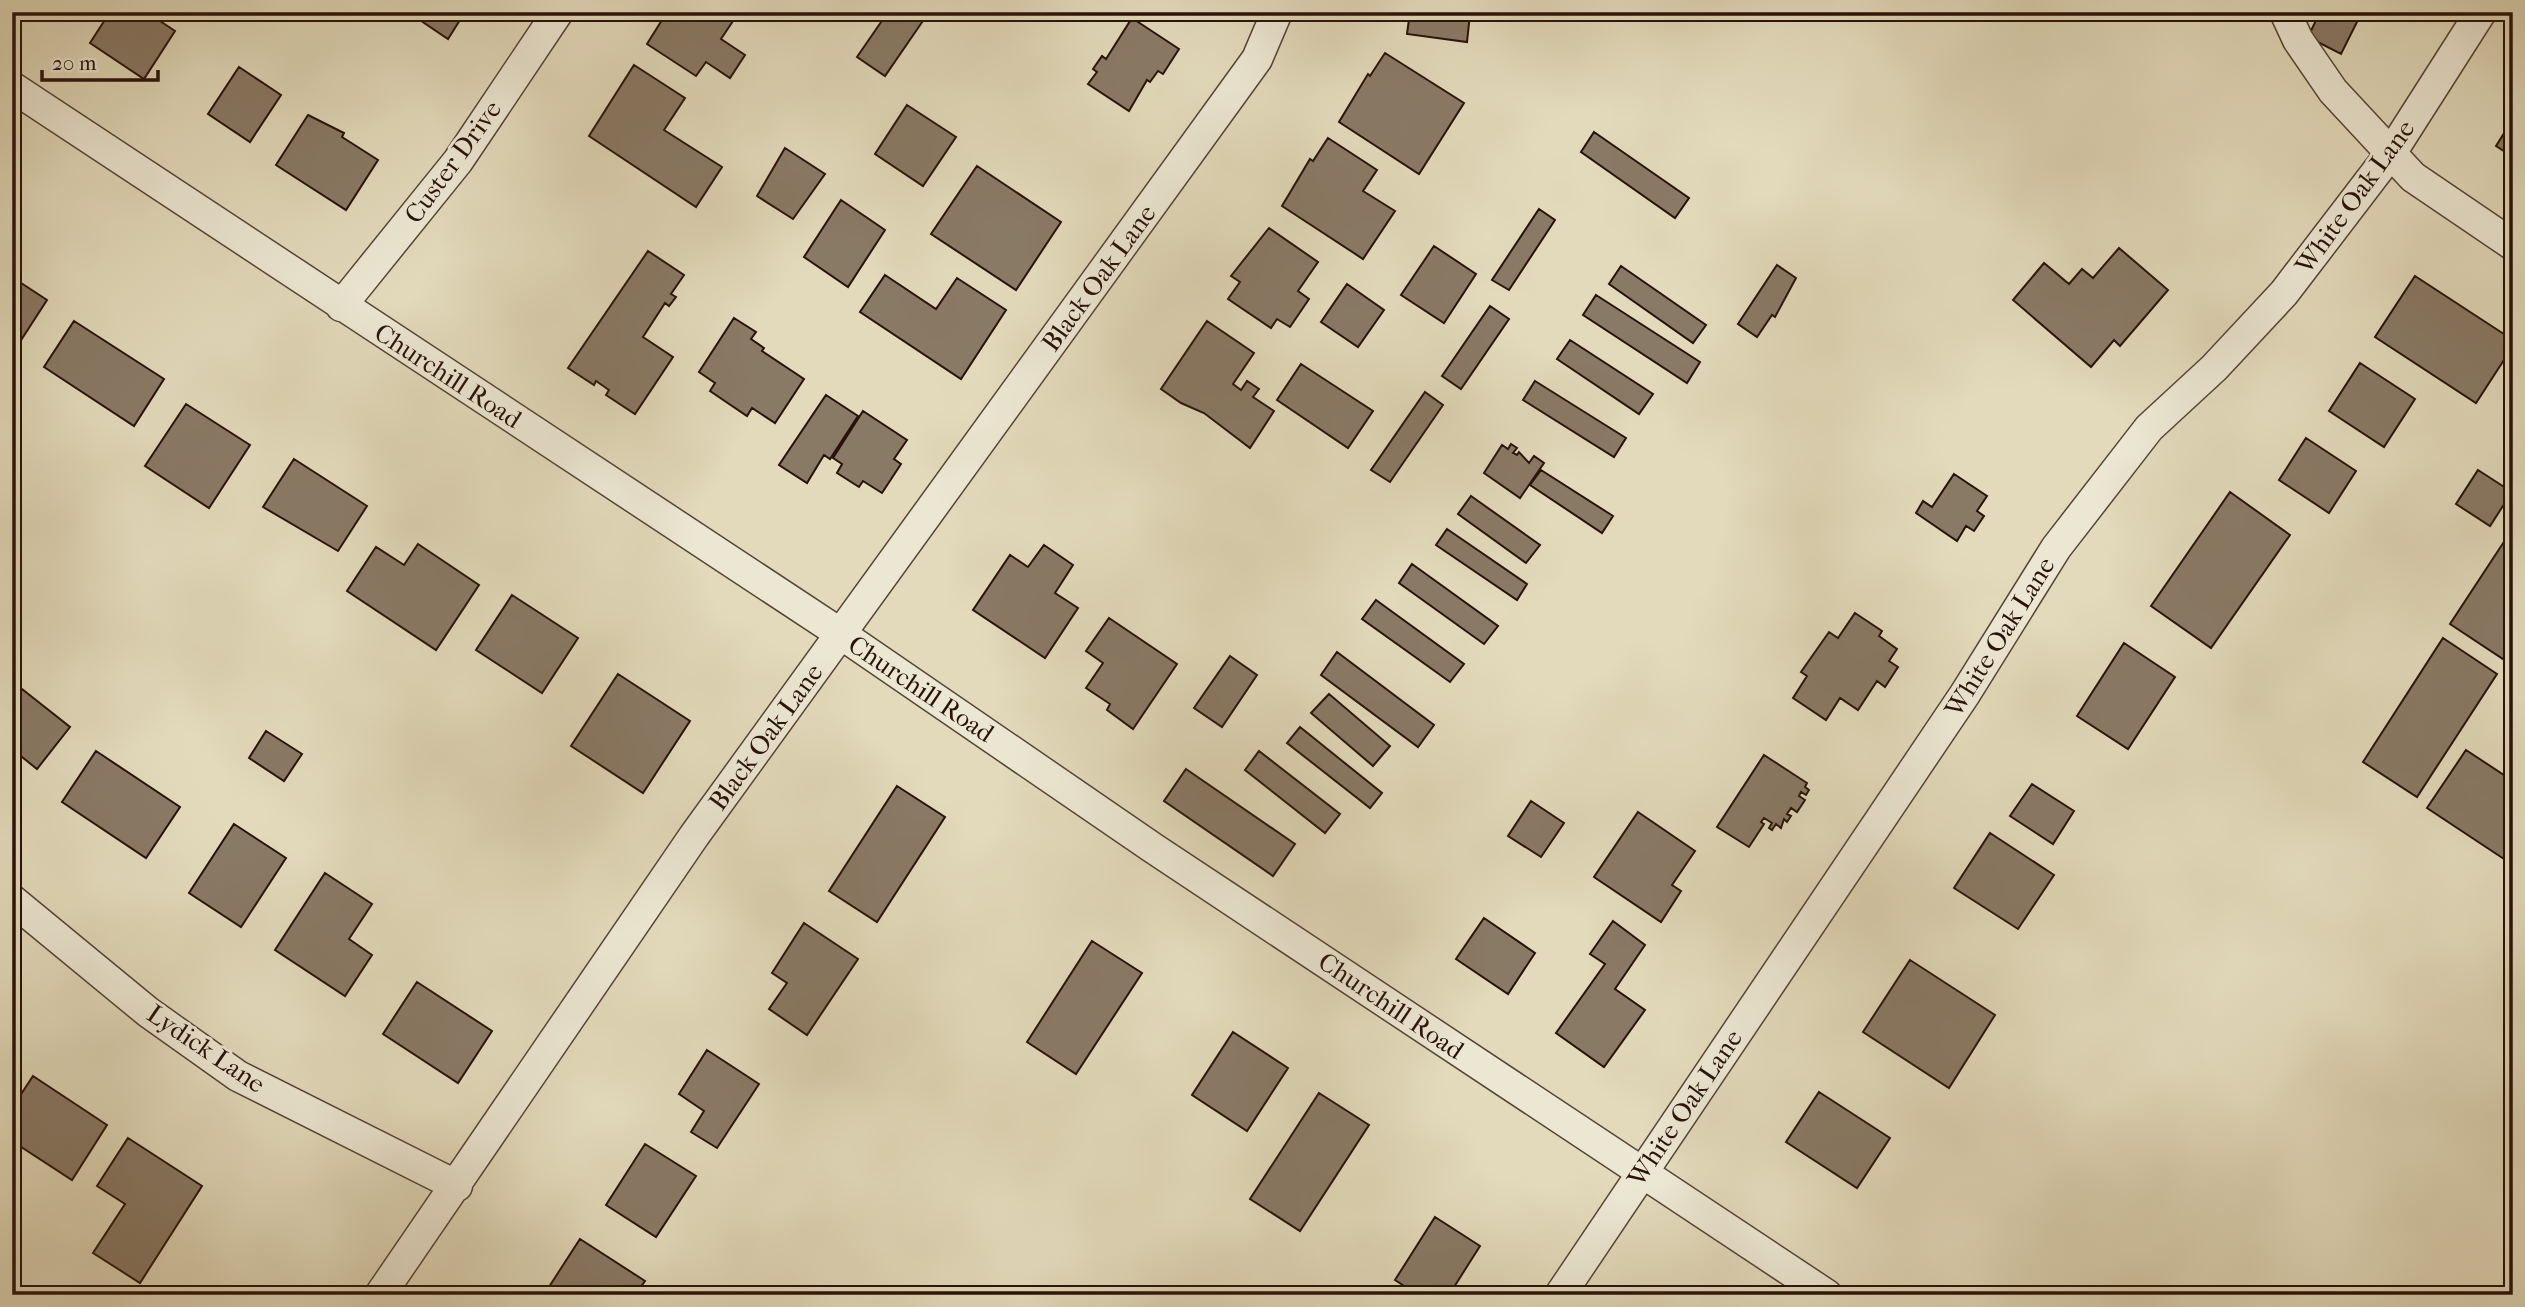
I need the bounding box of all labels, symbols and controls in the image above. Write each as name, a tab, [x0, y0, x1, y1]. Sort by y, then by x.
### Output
scale bar	[42, 38, 158, 82]
text: 20 m	[52, 51, 97, 75]
street label: Custer Drive	[398, 94, 508, 229]
street label: White Oak Lane	[2288, 114, 2421, 281]
street label: Black Oak Lane	[1035, 199, 1163, 357]
street label: Churchill Road	[369, 317, 528, 435]
street label: White Oak Lane	[1938, 551, 2062, 723]
street label: Churchill Road	[842, 629, 1000, 750]
street label: Black Oak Lane	[702, 658, 830, 816]
street label: Churchill Road	[1312, 946, 1470, 1067]
street label: Lydick Lane	[141, 998, 271, 1100]
street label: White Oak Lane	[1621, 1024, 1749, 1193]

